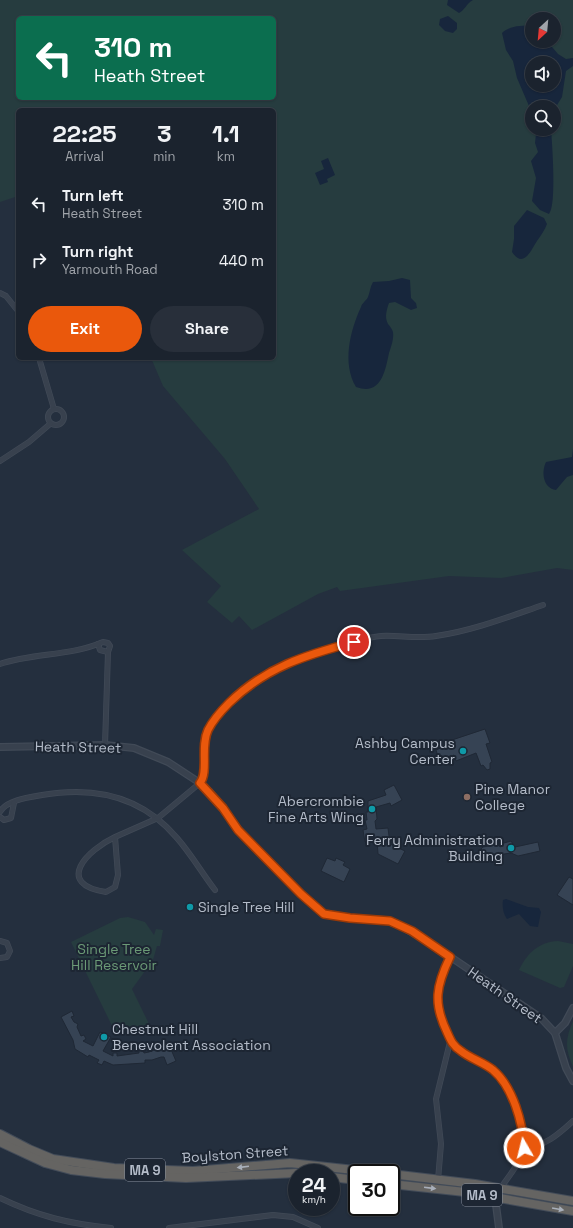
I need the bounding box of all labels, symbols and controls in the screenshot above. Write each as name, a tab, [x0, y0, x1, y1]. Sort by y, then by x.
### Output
north arrow	[525, 12, 561, 48]
map controls	[525, 12, 561, 136]
text: 310 m	[94, 29, 172, 65]
icon: left	[28, 32, 80, 84]
button: sound	[525, 56, 561, 92]
text: Heath Street	[94, 64, 205, 87]
button: search	[525, 100, 561, 136]
text: 22:25	[52, 118, 117, 149]
text: 3	[157, 118, 172, 149]
text: 1.1	[212, 118, 240, 149]
text: Arrival	[65, 148, 104, 165]
text: min	[153, 148, 176, 165]
text: km	[217, 148, 235, 165]
text: Turn left	[62, 186, 124, 205]
icon: left	[28, 193, 50, 215]
text: 310 m	[223, 195, 264, 214]
text: Heath Street	[62, 205, 142, 222]
text: Turn right	[62, 242, 133, 261]
icon: right	[28, 249, 50, 271]
text: 440 m	[219, 251, 264, 270]
text: Yarmouth Road	[62, 261, 158, 278]
button: Exit	[28, 306, 142, 352]
button: Share	[150, 306, 264, 352]
pin	[337, 625, 371, 659]
icon: arrive	[343, 631, 365, 653]
place label: Ashby Campus Center	[355, 734, 455, 768]
street label: Heath Street	[35, 737, 121, 757]
marker: Ashby Campus Center	[458, 746, 468, 756]
place label: Pine Manor College	[475, 780, 550, 814]
place label: Abercrombie Fine Arts Wing	[268, 792, 364, 826]
marker: Pine Manor College	[462, 792, 472, 802]
marker: Abercrombie Fine Arts Wing	[367, 804, 377, 814]
place label: Ferry Administration Building	[366, 831, 503, 865]
marker: Ferry Administration Building	[506, 843, 516, 853]
place label: Single Tree Hill	[198, 898, 294, 916]
marker: Single Tree Hill	[185, 902, 195, 912]
park label: Single Tree Hill Reservoir	[71, 940, 157, 974]
street label: Heath Street	[464, 963, 546, 1027]
place label: Chestnut Hill Benevolent Association	[112, 1020, 271, 1054]
marker: Chestnut Hill Benevolent Association	[99, 1032, 109, 1042]
position arrow	[503, 1127, 545, 1169]
street label: Boylston Street	[181, 1141, 289, 1167]
road number: MA 9	[125, 1159, 165, 1181]
one-way arrow	[237, 1164, 249, 1171]
speed limit sign: 30	[348, 1164, 400, 1216]
text: 24	[302, 1172, 326, 1198]
road number: MA 9	[462, 1184, 502, 1206]
one-way arrow	[424, 1185, 436, 1191]
text: km/h	[302, 1193, 326, 1206]
one-way arrow	[552, 1206, 564, 1212]

